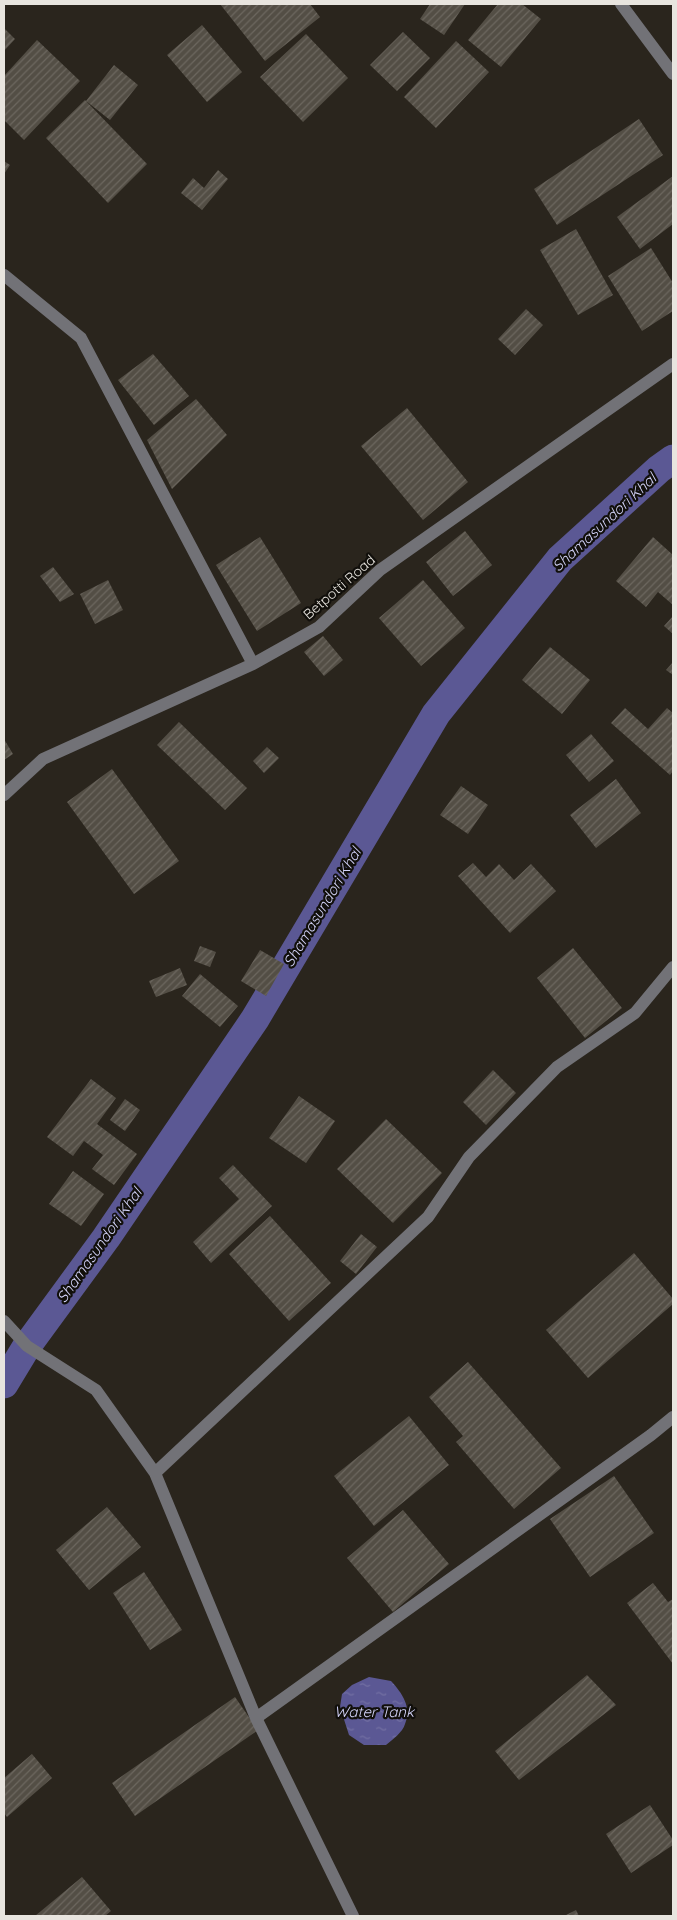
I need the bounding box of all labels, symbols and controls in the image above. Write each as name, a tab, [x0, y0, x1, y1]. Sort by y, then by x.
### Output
water label: Shamasundori Khal	[548, 468, 661, 575]
street label: Betpotti Road	[299, 551, 379, 623]
water label: Shamasundori Khal	[279, 843, 366, 970]
water label: Shamasundori Khal	[52, 1183, 147, 1306]
water label: Water Tank	[334, 1702, 416, 1721]

